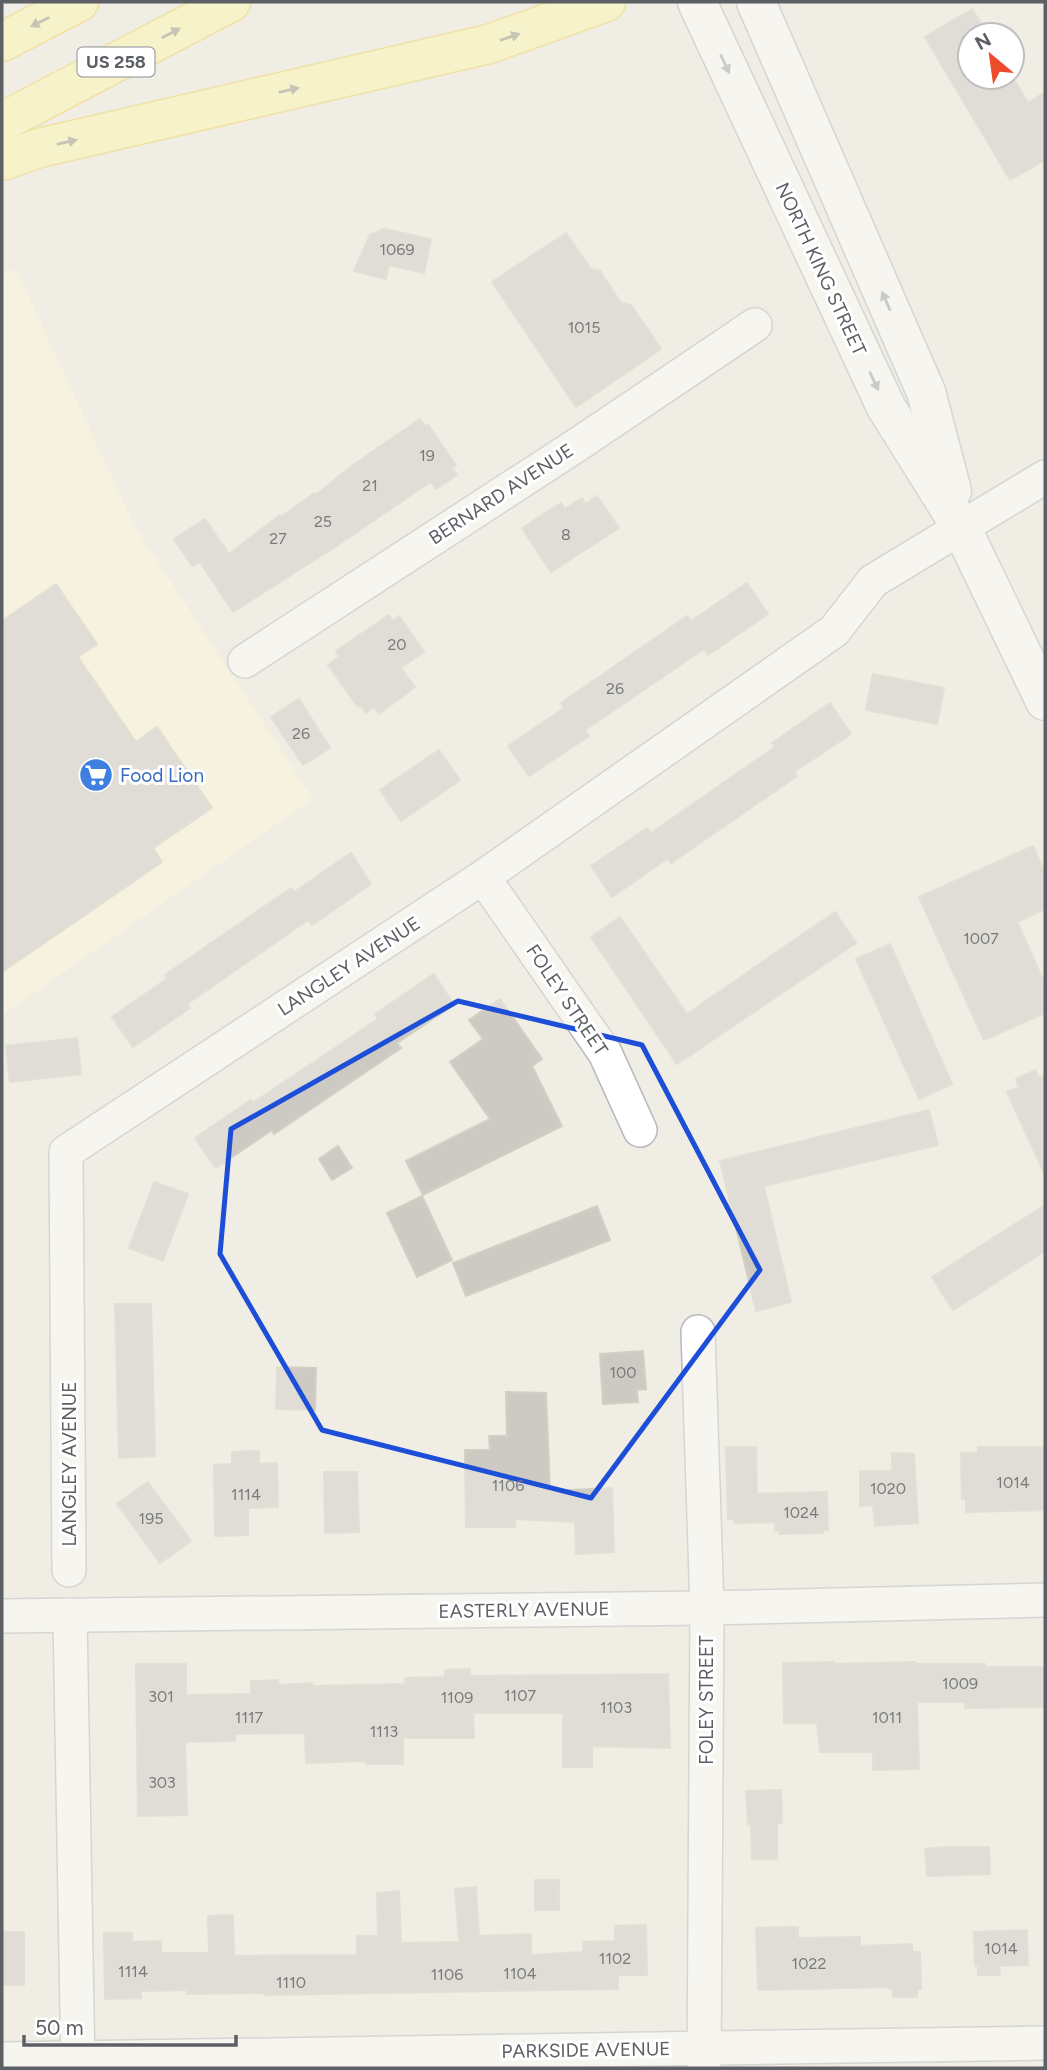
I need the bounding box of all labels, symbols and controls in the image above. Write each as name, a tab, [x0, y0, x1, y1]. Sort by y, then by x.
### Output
one-way arrow	[30, 16, 50, 27]
north arrow	[956, 21, 1026, 91]
one-way arrow	[161, 28, 181, 40]
text: N	[971, 28, 995, 55]
one-way arrow	[500, 31, 521, 42]
road number: US 258	[78, 48, 154, 76]
one-way arrow	[720, 53, 731, 74]
one-way arrow	[278, 84, 300, 95]
one-way arrow	[56, 136, 78, 147]
street label: NORTH KING STREET	[771, 179, 871, 360]
house number: 1069	[380, 240, 414, 259]
one-way arrow	[880, 290, 891, 311]
house number: 1015	[568, 318, 600, 337]
one-way arrow	[868, 371, 879, 391]
street label: BERNARD AVENUE	[424, 439, 578, 549]
house number: 19	[419, 446, 435, 465]
house number: 21	[362, 476, 378, 495]
house number: 25	[314, 512, 332, 531]
house number: 8	[561, 525, 571, 544]
house number: 27	[269, 529, 287, 548]
house number: 20	[387, 635, 407, 654]
house number: 26	[606, 679, 624, 698]
house number: 26	[292, 724, 310, 743]
supermarket icon: Food Lion	[77, 756, 115, 794]
place label: Food Lion	[120, 764, 204, 787]
street label: LANGLEY AVENUE	[274, 911, 424, 1021]
house number: 1007	[963, 929, 999, 948]
street label: FOLEY STREET	[521, 940, 613, 1060]
house number: 100	[609, 1363, 637, 1382]
street label: LANGLEY AVENUE	[58, 1381, 81, 1547]
house number: 1014	[996, 1473, 1030, 1492]
house number: 1106	[492, 1476, 524, 1495]
house number: 1020	[870, 1479, 906, 1498]
house number: 1114	[231, 1485, 261, 1504]
house number: 1024	[783, 1503, 819, 1522]
house number: 195	[139, 1509, 163, 1528]
street label: EASTERLY AVENUE	[438, 1597, 610, 1623]
street label: FOLEY STREET	[695, 1635, 718, 1765]
house number: 1009	[942, 1674, 978, 1693]
house number: 1107	[504, 1686, 536, 1705]
house number: 301	[148, 1687, 174, 1706]
house number: 1109	[441, 1688, 473, 1707]
house number: 1103	[600, 1698, 632, 1717]
house number: 1117	[235, 1708, 264, 1727]
house number: 1011	[872, 1708, 902, 1727]
house number: 1113	[370, 1722, 398, 1741]
house number: 303	[148, 1773, 176, 1792]
house number: 1014	[984, 1939, 1018, 1958]
house number: 1102	[599, 1949, 631, 1968]
house number: 1022	[792, 1954, 826, 1973]
house number: 1114	[118, 1962, 148, 1981]
house number: 1104	[503, 1964, 537, 1983]
house number: 1106	[431, 1965, 463, 1984]
house number: 1110	[276, 1973, 306, 1992]
scale bar	[24, 2004, 236, 2048]
text: 50 m	[35, 2015, 84, 2040]
street label: PARKSIDE AVENUE	[501, 2037, 671, 2063]

